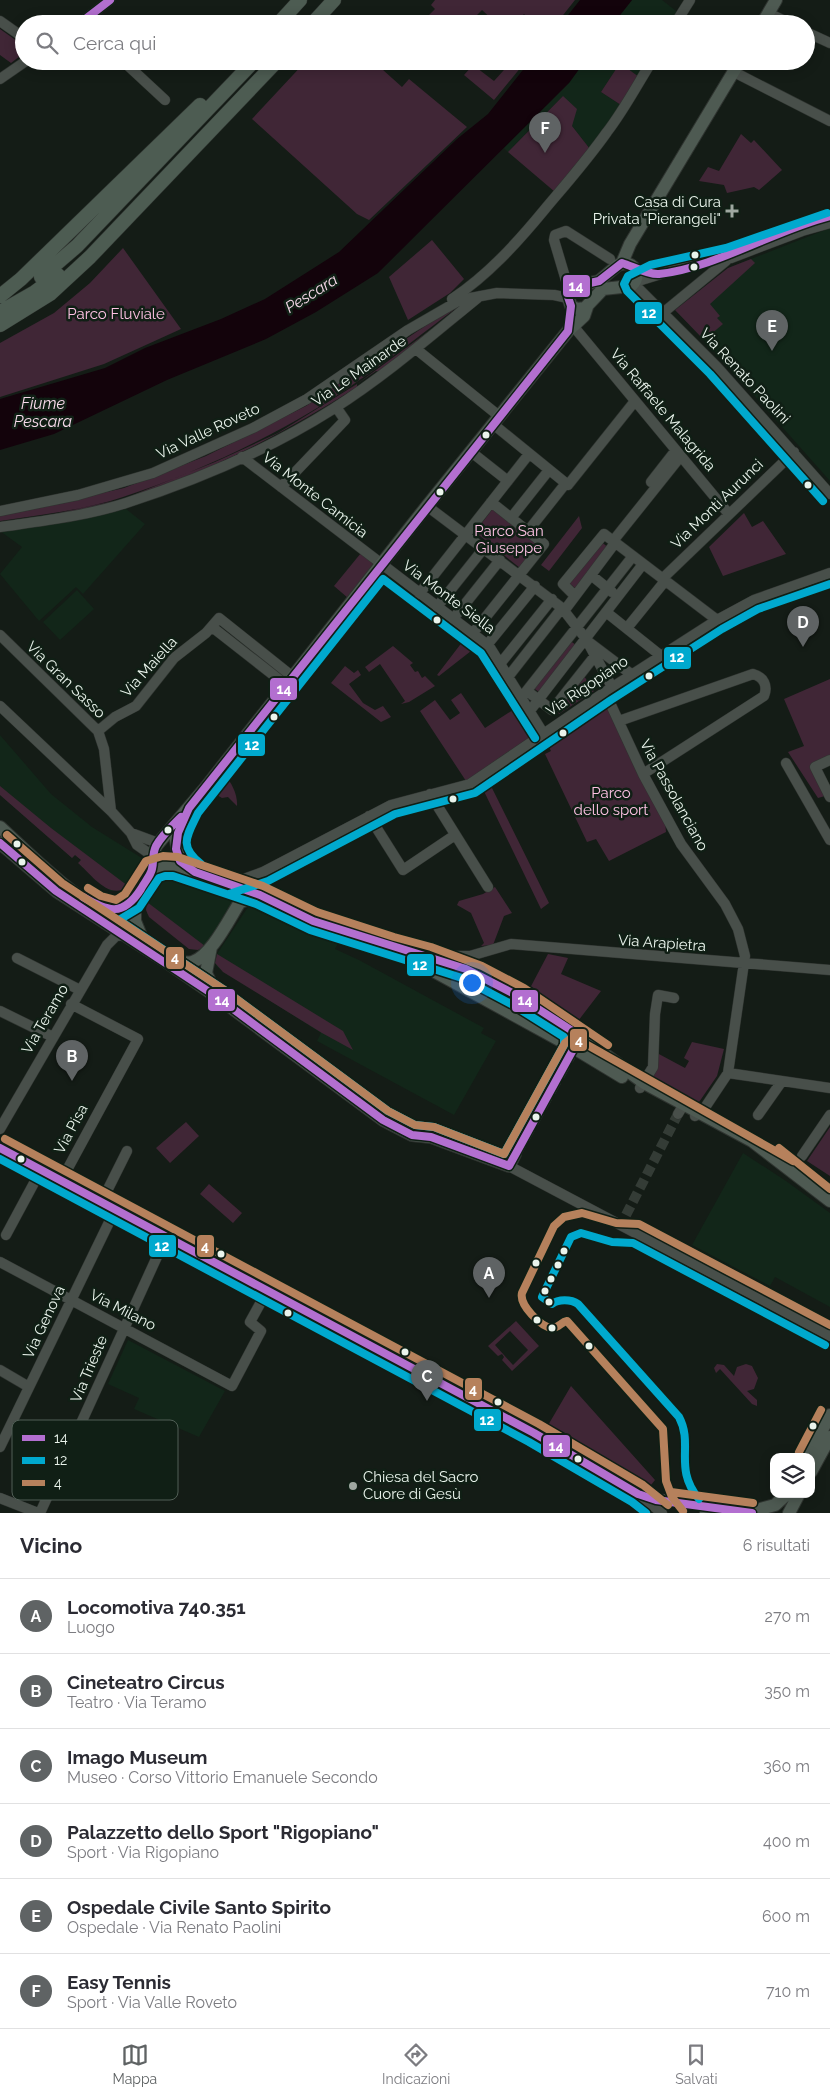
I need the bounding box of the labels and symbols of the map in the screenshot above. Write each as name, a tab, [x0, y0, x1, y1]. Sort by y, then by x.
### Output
pin: F	[529, 112, 561, 153]
place label: Casa di Cura Privata "Pierangeli"	[593, 193, 721, 228]
marker: Casa di Cura Privata "Pierangeli"	[725, 204, 739, 218]
unlabelled marker	[690, 250, 700, 260]
unlabelled marker	[689, 262, 699, 272]
water label: Pescara	[281, 270, 341, 317]
line badge: 14	[562, 274, 591, 298]
text: 14	[569, 278, 583, 294]
line badge: 12	[634, 301, 663, 325]
park label: Parco Fluviale	[67, 305, 165, 323]
text: 12	[642, 305, 657, 321]
pin: E	[756, 310, 788, 351]
street label: Via Renato Paolini	[696, 325, 794, 427]
street label: Via Le Mainarde	[308, 332, 410, 410]
street label: Via Raffaele Malagrida	[606, 345, 720, 475]
water label: Fiume Pescara	[14, 394, 73, 431]
street label: Via Valle Roveto	[154, 399, 263, 463]
unlabelled marker	[481, 430, 491, 440]
street label: Via Monte Camicia	[259, 448, 371, 542]
street label: Via Monti Aurunci	[667, 455, 767, 553]
unlabelled marker	[803, 480, 813, 490]
unlabelled marker	[435, 487, 445, 497]
park label: Parco San Giuseppe	[474, 522, 544, 557]
street label: Via Monte Siella	[399, 556, 499, 638]
pin: D	[787, 606, 819, 647]
unlabelled marker	[432, 615, 442, 625]
street label: Via Maiella	[117, 633, 181, 701]
street label: Via Gran Sasso	[23, 638, 109, 722]
line badge: 12	[663, 646, 692, 670]
text: 12	[670, 649, 685, 665]
street label: Via Rigopiano	[543, 652, 631, 720]
unlabelled marker	[644, 671, 654, 681]
line badge: 14	[269, 677, 298, 701]
text: 14	[277, 681, 291, 697]
unlabelled marker	[269, 712, 279, 722]
unlabelled marker	[558, 728, 568, 738]
line badge: 12	[237, 733, 266, 757]
street label: Via Passolanciano	[636, 736, 712, 854]
text: 12	[245, 737, 260, 753]
park label: Parco dello sport	[574, 784, 648, 819]
unlabelled marker	[448, 794, 458, 804]
unlabelled marker	[163, 825, 173, 835]
unlabelled marker	[12, 839, 22, 849]
unlabelled marker	[17, 857, 27, 867]
street label: Via Arapietra	[617, 931, 707, 955]
line badge: 4	[165, 946, 185, 970]
text: 4	[171, 949, 179, 965]
line badge: 12	[406, 953, 435, 977]
text: 12	[413, 957, 428, 973]
your location	[459, 970, 485, 996]
street label: Via Teramo	[18, 981, 72, 1057]
line badge: 14	[207, 988, 236, 1012]
line badge: 14	[511, 989, 539, 1013]
text: 14	[215, 992, 229, 1008]
text: 14	[518, 992, 532, 1008]
line badge: 4	[569, 1028, 588, 1052]
text: 4	[575, 1032, 583, 1048]
pin: B	[56, 1040, 88, 1081]
street label: Via Pisa	[50, 1101, 92, 1157]
unlabelled marker	[531, 1112, 541, 1122]
unlabelled marker	[16, 1154, 26, 1164]
line badge: 12	[148, 1234, 177, 1258]
line badge: 4	[196, 1234, 215, 1258]
text: 12	[155, 1238, 170, 1254]
text: 4	[201, 1238, 209, 1254]
unlabelled marker	[559, 1246, 569, 1256]
unlabelled marker	[216, 1249, 226, 1259]
pin: A	[473, 1257, 505, 1298]
unlabelled marker	[531, 1258, 541, 1268]
unlabelled marker	[553, 1260, 563, 1270]
unlabelled marker	[546, 1274, 556, 1284]
street label: Via Genova	[19, 1283, 69, 1361]
street label: Via Milano	[87, 1286, 159, 1334]
unlabelled marker	[540, 1286, 550, 1296]
unlabelled marker	[544, 1297, 554, 1307]
unlabelled marker	[283, 1308, 293, 1318]
unlabelled marker	[532, 1315, 542, 1325]
unlabelled marker	[547, 1323, 557, 1333]
street label: Via Trieste	[67, 1333, 111, 1405]
unlabelled marker	[584, 1341, 594, 1351]
unlabelled marker	[400, 1347, 410, 1357]
pin: C	[411, 1360, 443, 1401]
line badge: 4	[464, 1377, 483, 1401]
text: 4	[469, 1381, 477, 1397]
unlabelled marker	[493, 1397, 503, 1407]
line badge: 12	[473, 1408, 502, 1432]
text: 12	[480, 1412, 495, 1428]
legend	[12, 1420, 178, 1500]
unlabelled marker	[808, 1421, 818, 1431]
text: 14	[54, 1430, 68, 1446]
line badge: 14	[542, 1434, 571, 1458]
text: 14	[549, 1438, 563, 1454]
text: 12	[54, 1452, 67, 1468]
unlabelled marker	[573, 1454, 583, 1464]
place label: Chiesa del Sacro Cuore di Gesù	[363, 1468, 478, 1503]
text: 4	[54, 1475, 62, 1491]
marker: Chiesa del Sacro Cuore di Gesù	[347, 1480, 359, 1492]

